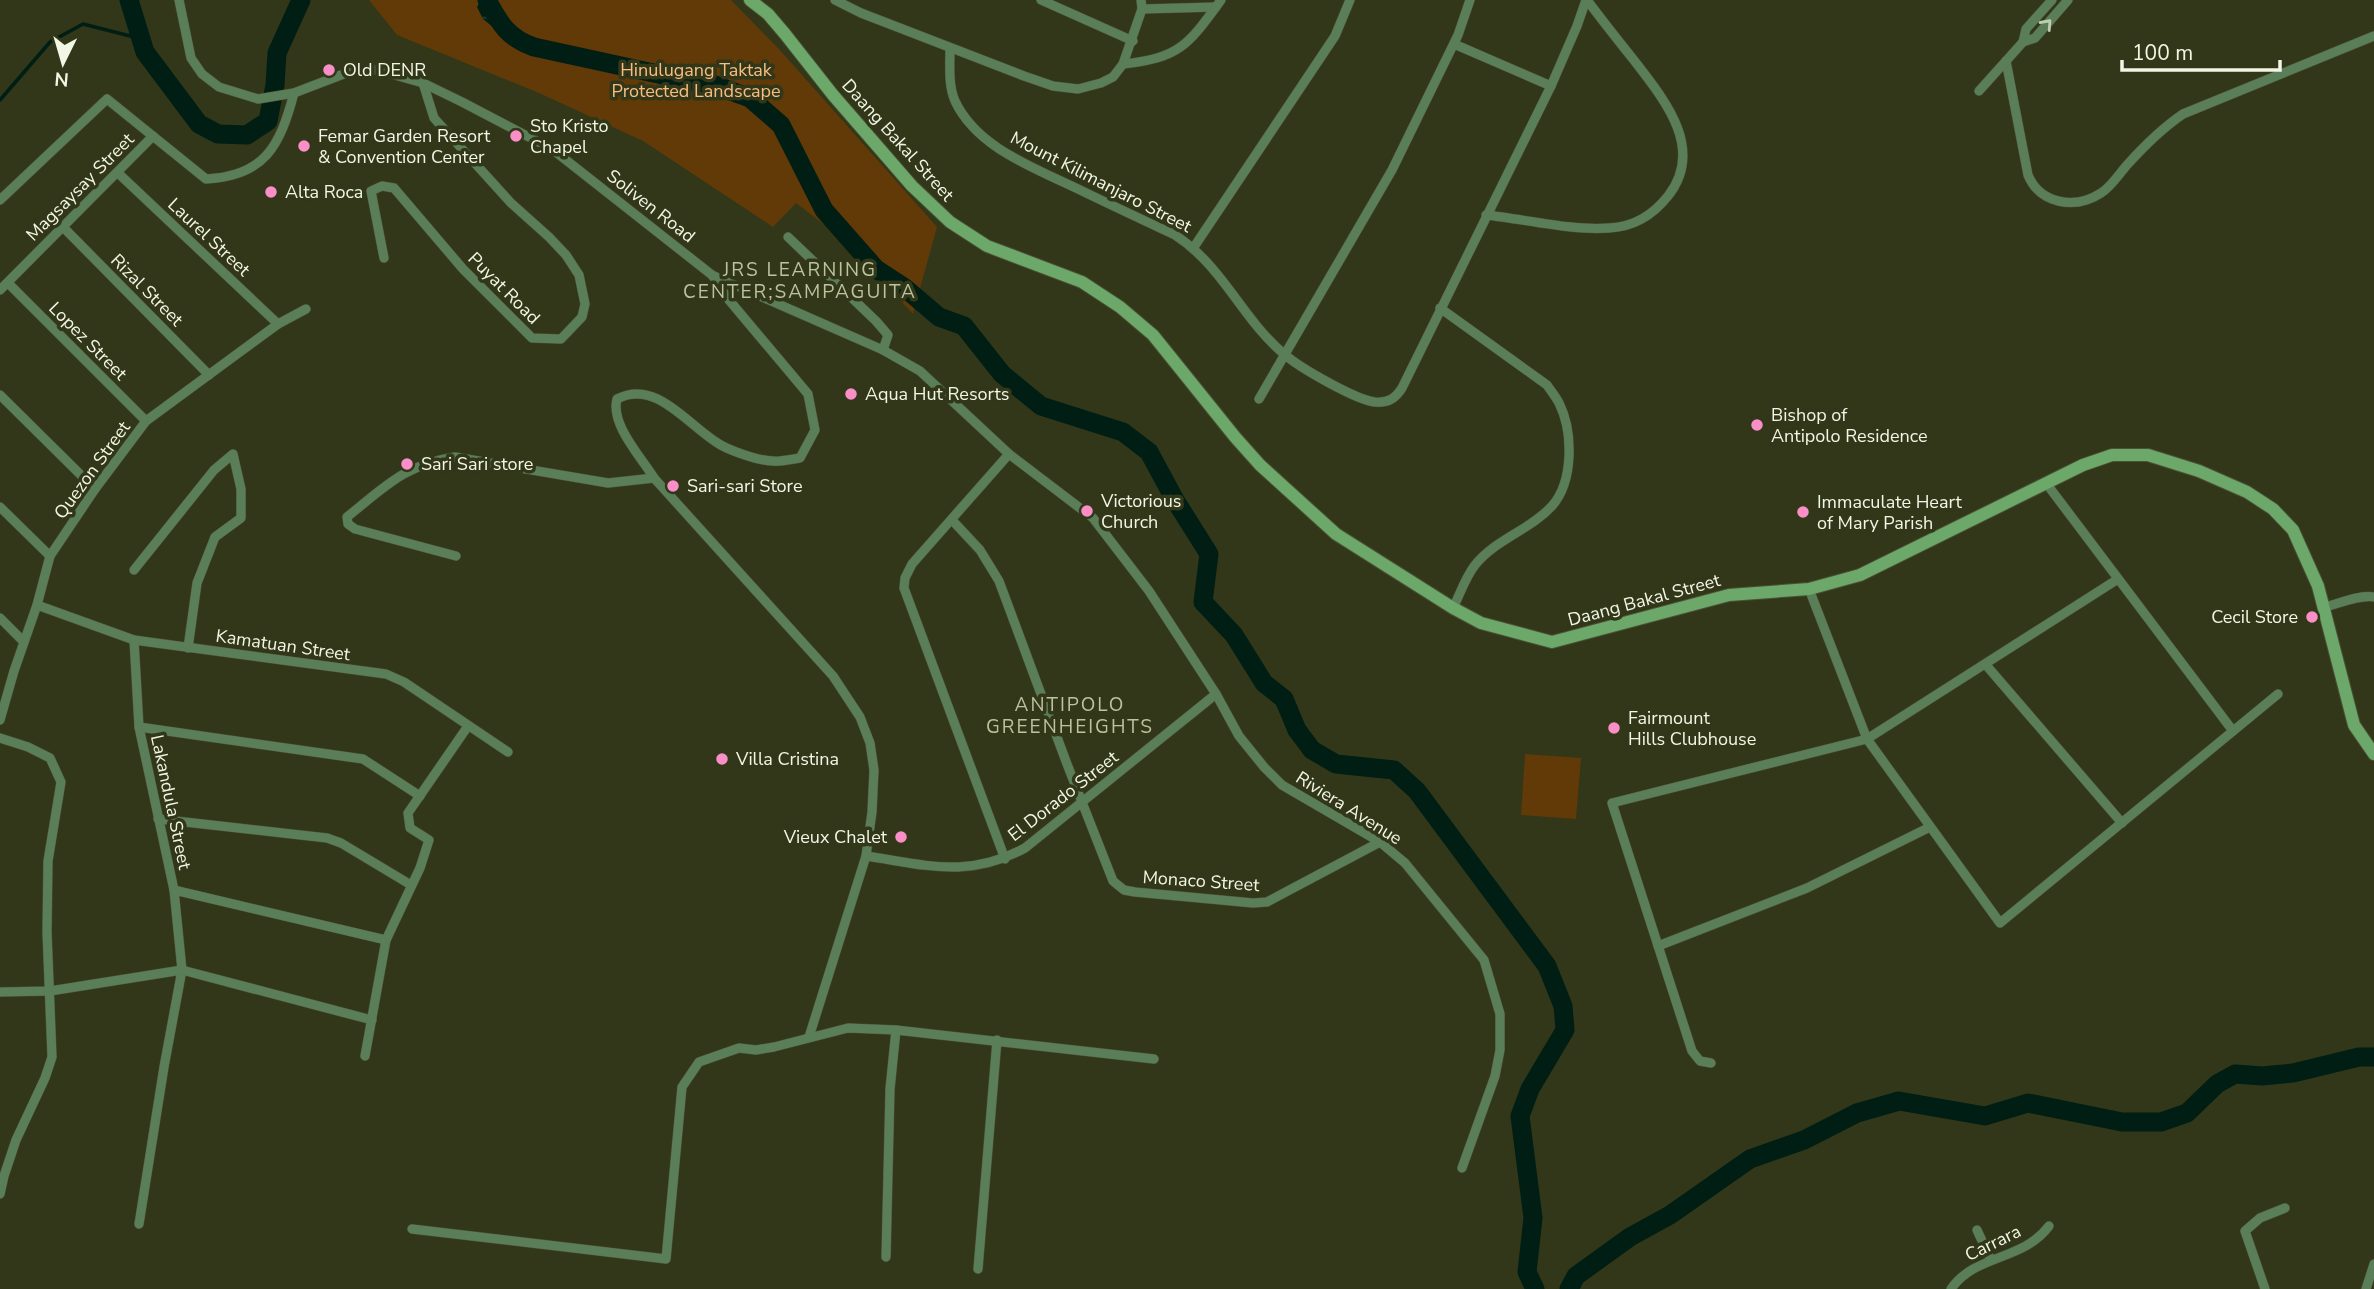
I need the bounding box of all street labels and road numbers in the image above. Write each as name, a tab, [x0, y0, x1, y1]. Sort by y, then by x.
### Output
street label: Daang Bakal Street	[837, 74, 960, 207]
street label: Mount Kilimanjaro Street	[1006, 126, 1196, 239]
street label: Magsaysay Street	[21, 127, 140, 246]
street label: Soliven Road	[602, 164, 700, 248]
street label: Laurel Street	[163, 193, 256, 282]
street label: Puyat Road	[463, 247, 545, 329]
street label: Rizal Street	[106, 249, 189, 332]
street label: Lopez Street	[44, 297, 133, 386]
street label: Quezon Street	[48, 416, 136, 524]
street label: Daang Bakal Street	[1565, 568, 1724, 632]
street label: Kamatuan Street	[214, 624, 353, 666]
street label: Lakandula Street	[145, 732, 197, 872]
street label: El Dorado Street	[1003, 745, 1124, 847]
street label: Riviera Avenue	[1291, 766, 1407, 850]
street label: Monaco Street	[1142, 865, 1261, 897]
street label: Carrara	[1961, 1219, 2025, 1267]

